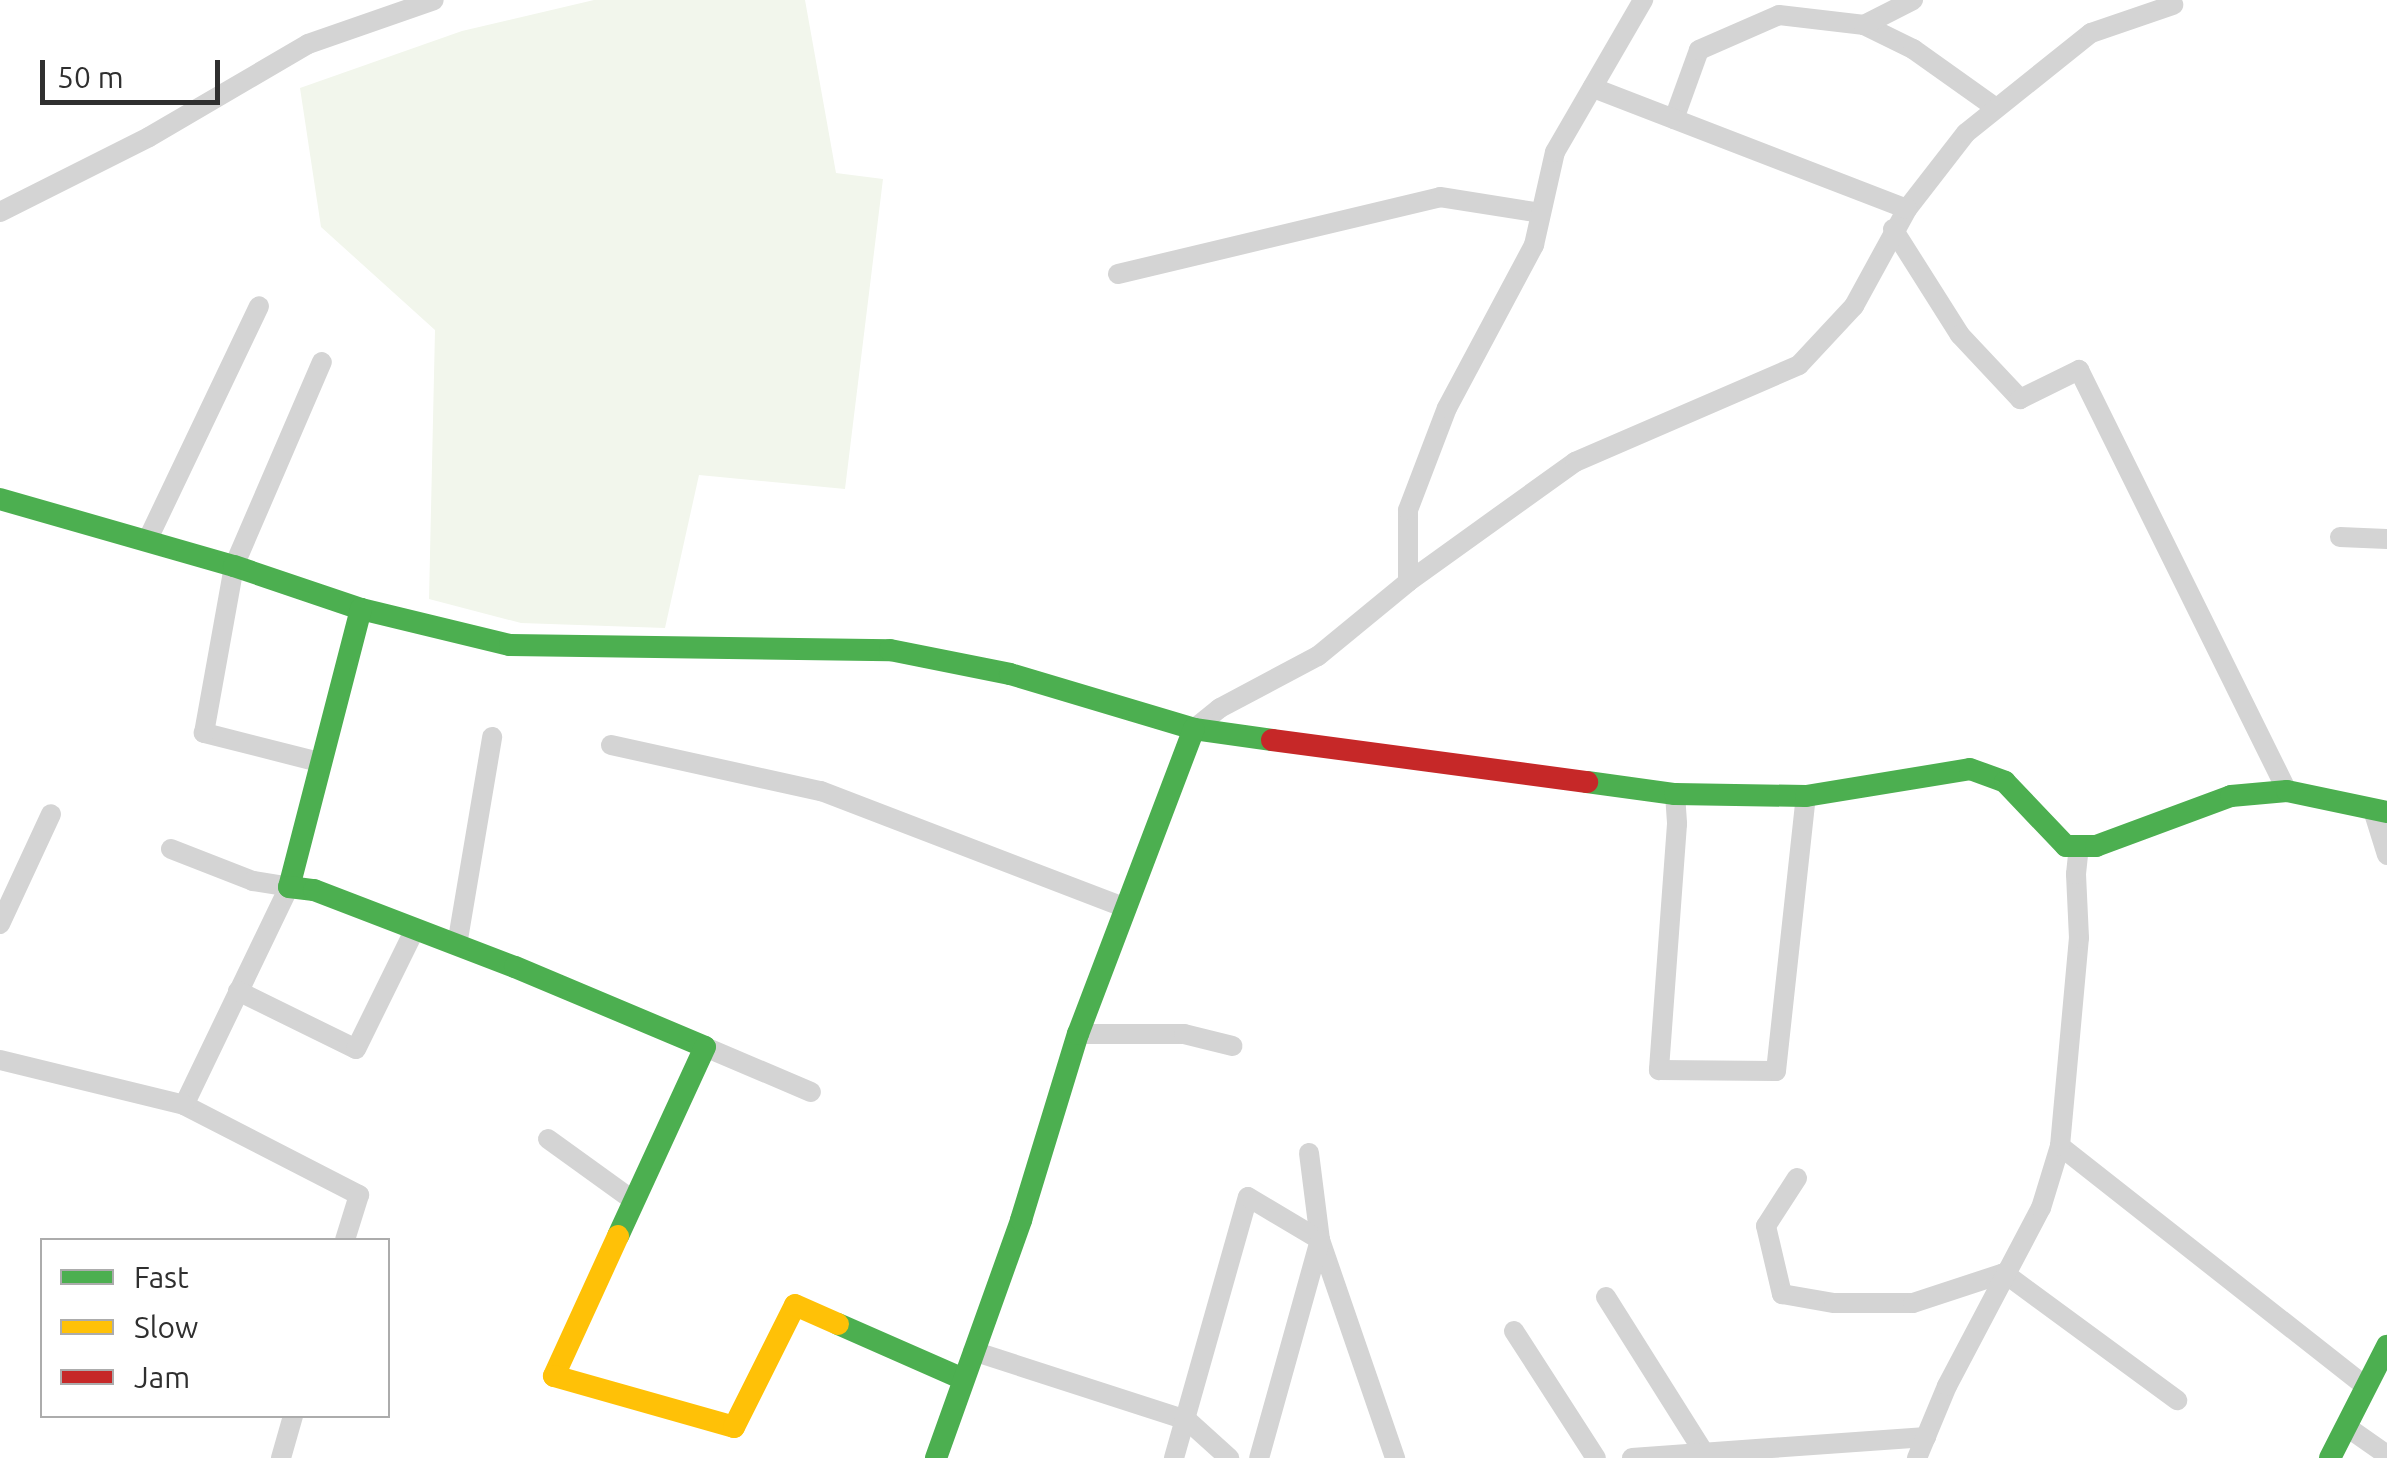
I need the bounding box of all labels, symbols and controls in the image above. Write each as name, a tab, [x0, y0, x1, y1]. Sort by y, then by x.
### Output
scale bar	[45, 40, 225, 102]
text: 50 m	[57, 60, 124, 94]
legend	[40, 1238, 390, 1418]
text: Fast	[134, 1260, 189, 1294]
text: Slow	[134, 1310, 198, 1344]
text: Jam	[134, 1360, 190, 1394]

